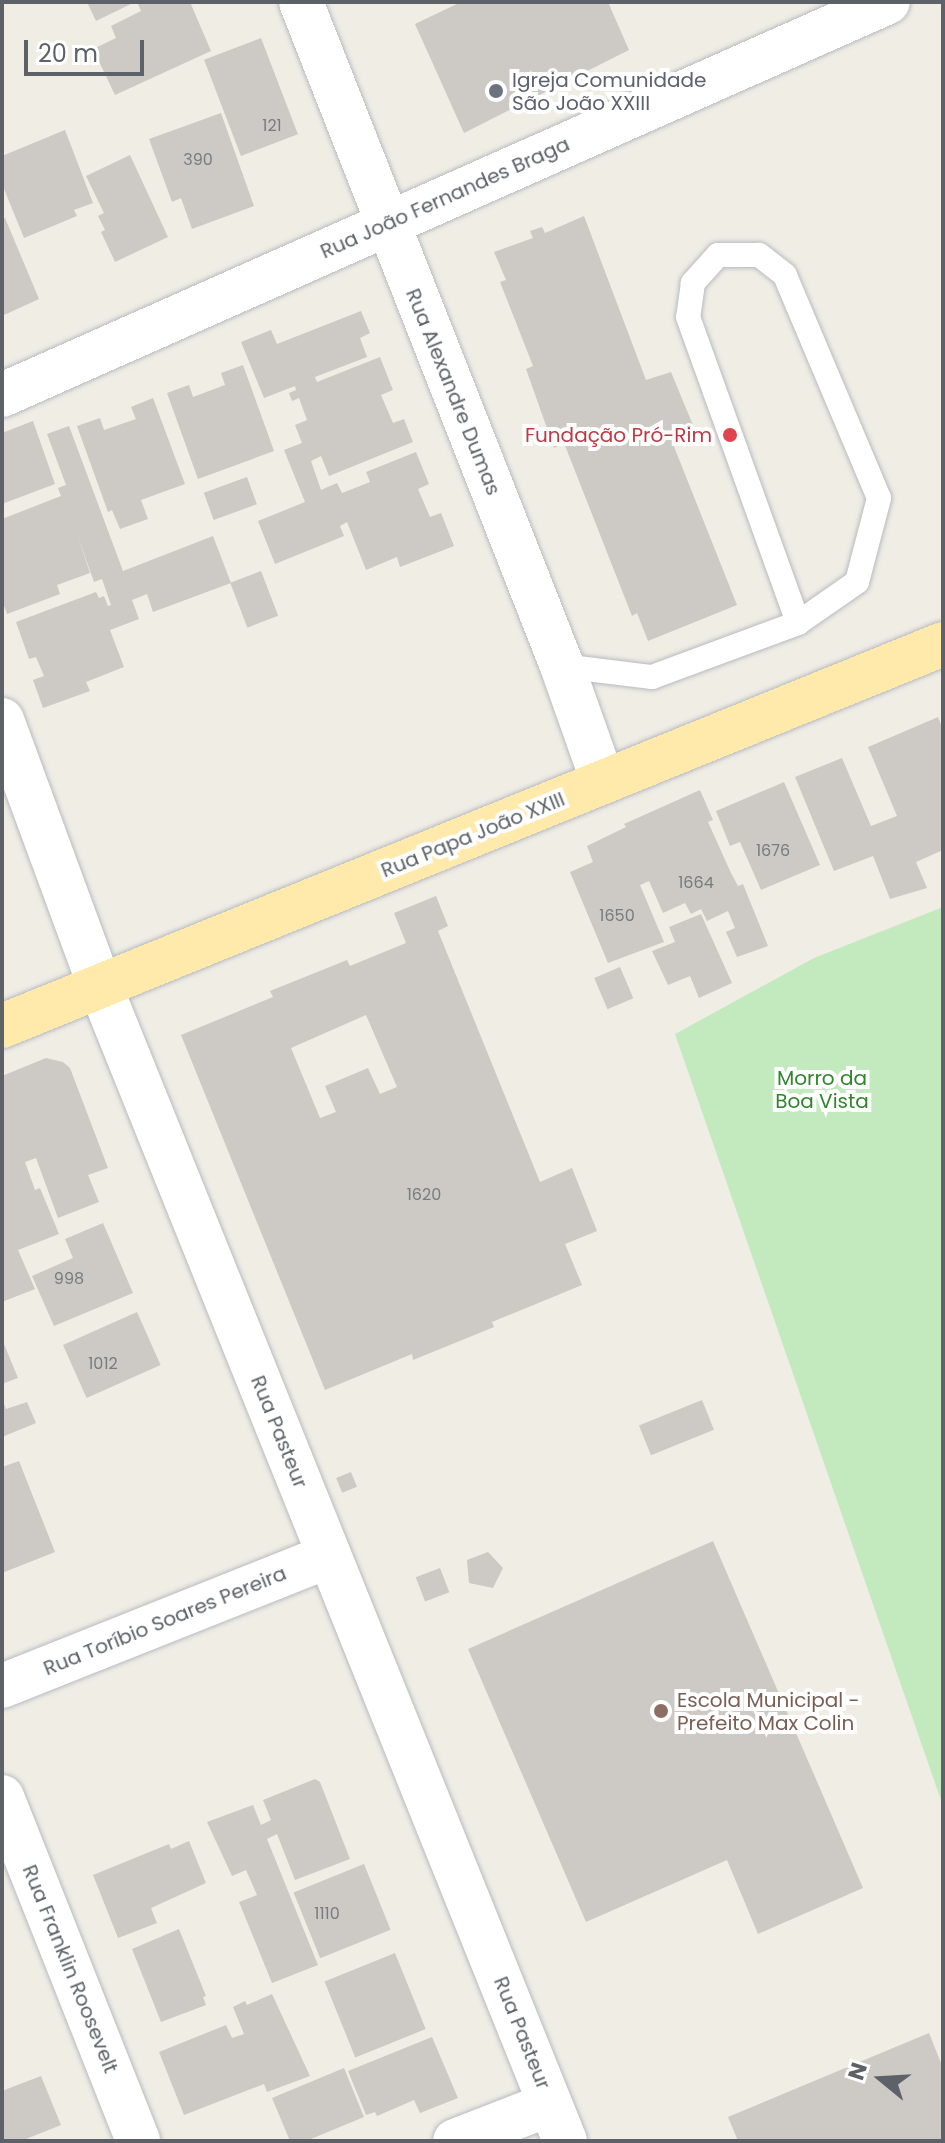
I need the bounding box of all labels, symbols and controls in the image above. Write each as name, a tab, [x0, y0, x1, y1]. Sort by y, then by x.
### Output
scale bar	[28, 24, 148, 74]
text: 20 m	[38, 37, 98, 70]
place label: Igreja Comunidade São João XXIII	[512, 68, 706, 115]
marker: Igreja Comunidade São João XXIII	[487, 82, 505, 100]
house number: 121	[262, 116, 282, 136]
street label: Rua João Fernandes Braga	[317, 132, 573, 264]
house number: 390	[183, 150, 213, 170]
street label: Rua Alexandre Dumas	[401, 285, 505, 499]
place label: Fundação Pró-Rim	[525, 423, 712, 447]
marker: Fundação Pró-Rim	[719, 424, 741, 446]
street label: Rua Papa João XXIII	[378, 787, 568, 883]
house number: 1676	[756, 841, 790, 861]
house number: 1664	[678, 873, 714, 893]
house number: 1650	[599, 906, 635, 926]
park label: Morro da Boa Vista	[775, 1067, 869, 1114]
house number: 1620	[407, 1185, 441, 1205]
house number: 998	[54, 1269, 84, 1289]
house number: 1012	[88, 1354, 118, 1374]
street label: Rua Pasteur	[246, 1372, 312, 1492]
street label: Rua Toríbio Soares Pereira	[40, 1561, 290, 1681]
place label: Escola Municipal - Prefeito Max Colin	[677, 1688, 860, 1735]
marker: Escola Municipal - Prefeito Max Colin	[652, 1702, 670, 1720]
street label: Rua Franklin Roosevelt	[17, 1861, 123, 2077]
house number: 1110	[314, 1904, 340, 1924]
street label: Rua Pasteur	[489, 1973, 555, 2093]
north arrow	[841, 2039, 921, 2119]
text: N	[840, 2059, 875, 2084]

